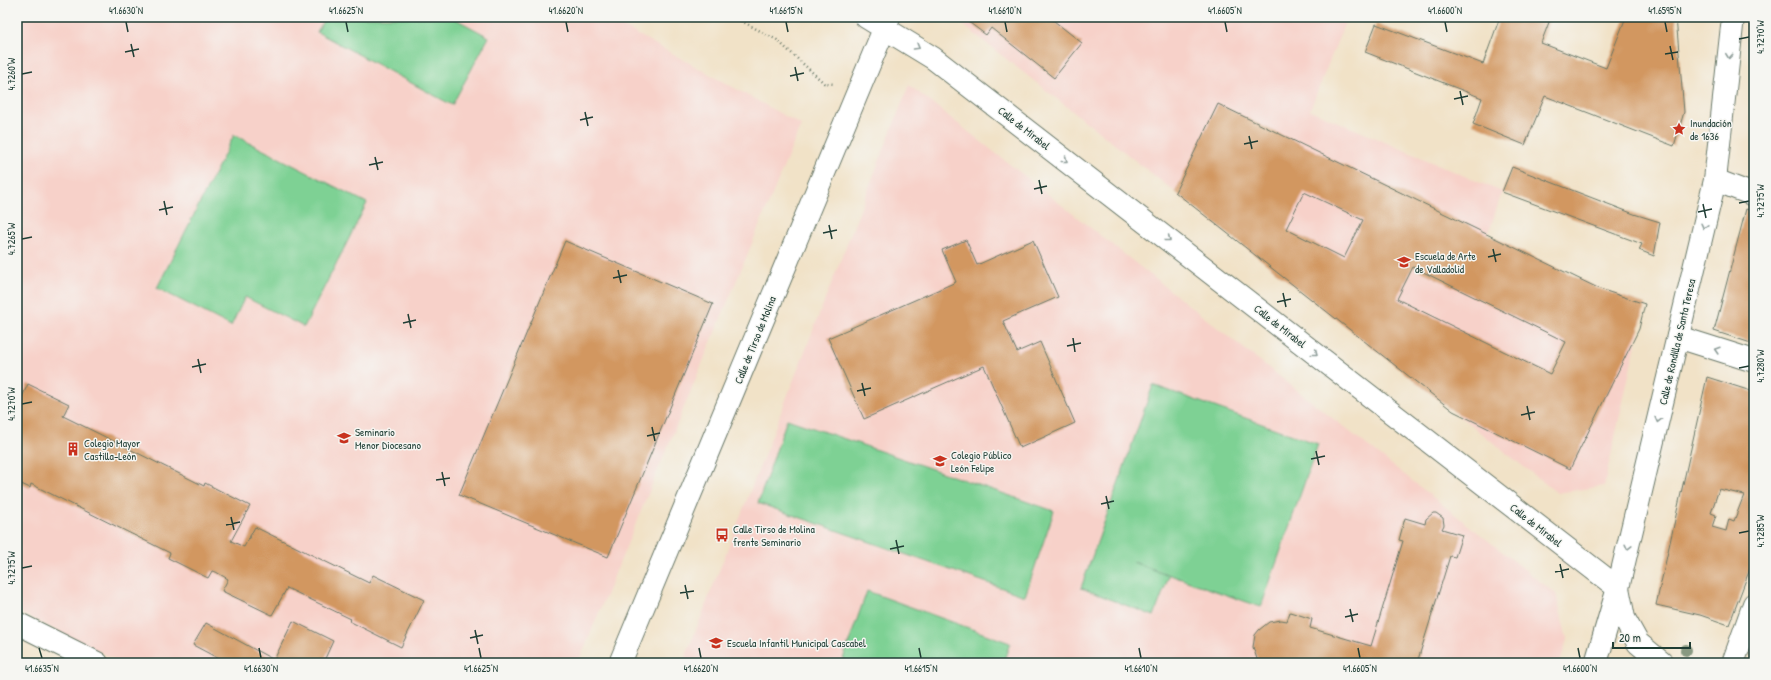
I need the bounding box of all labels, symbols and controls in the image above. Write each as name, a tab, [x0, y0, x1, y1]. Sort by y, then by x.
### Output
text: 41.6630°N	[109, 4, 143, 17]
text: 41.6625°N	[329, 4, 363, 17]
text: 41.6620°N	[549, 4, 583, 17]
text: 41.6615°N	[770, 4, 803, 17]
text: 41.6610°N	[988, 4, 1022, 17]
text: 41.6605°N	[1208, 4, 1242, 17]
text: 41.6600°N	[1428, 4, 1462, 17]
text: 41.6595°N	[1648, 4, 1682, 17]
text: 4.7270°W	[1754, 19, 1767, 54]
one-way arrow	[913, 43, 920, 50]
one-way arrow	[1725, 53, 1734, 59]
text: 4.7260°W	[5, 57, 18, 90]
street label: Calle de Mirabel	[995, 103, 1053, 153]
place label: Inundación de 1636	[1690, 116, 1732, 143]
place icon: Inundación de 1636	[1671, 121, 1687, 137]
one-way arrow	[1060, 155, 1067, 162]
text: 4.7275°W	[1754, 184, 1767, 218]
text: 4.7265°W	[5, 222, 18, 255]
one-way arrow	[1701, 223, 1709, 229]
one-way arrow	[1163, 235, 1170, 242]
place label: Escuela de Arte de Valladolid	[1415, 249, 1476, 276]
school or university icon: Escuela de Arte de Valladolid	[1396, 254, 1412, 270]
street label: Calle de Rondilla de Santa Teresa	[1656, 277, 1698, 406]
street label: Calle de Tirso de Molina	[731, 294, 779, 386]
street label: Calle de Mirabel	[1251, 301, 1309, 351]
one-way arrow	[1713, 346, 1720, 355]
one-way arrow	[1310, 349, 1317, 356]
text: 4.7280°W	[1754, 349, 1767, 382]
text: 4.7270°W	[5, 386, 18, 421]
one-way arrow	[1654, 416, 1663, 423]
place label: Seminario Menor Diocesano	[355, 425, 421, 452]
school or university icon: Seminario Menor Diocesano	[336, 430, 352, 446]
place label: Colegio Mayor Castilla-León	[84, 436, 141, 463]
building icon: Colegio Mayor Castilla-León	[65, 441, 81, 457]
place label: Colegio Público León Felipe	[951, 448, 1012, 475]
school or university icon: Colegio Público León Felipe	[932, 453, 948, 469]
street label: Calle de Mirabel	[1507, 500, 1565, 550]
text: 4.7285°W	[1754, 514, 1767, 547]
place label: Calle Tirso de Molina frente Seminario	[733, 522, 816, 549]
bus stop icon: Calle Tirso de Molina frente Seminario	[714, 527, 730, 543]
one-way arrow	[1624, 543, 1632, 550]
text: 4.7275°W	[5, 551, 18, 585]
scale bar	[1613, 624, 1690, 650]
text: 20 m	[1619, 629, 1641, 646]
school or university icon: Escuela Infantil Municipal Cascabel	[708, 635, 724, 651]
place label: Escuela Infantil Municipal Cascabel	[727, 636, 866, 650]
text: 41.6635°N	[25, 662, 59, 675]
text: 41.6630°N	[244, 662, 278, 675]
text: 41.6625°N	[464, 662, 498, 675]
text: 41.6620°N	[684, 662, 718, 675]
text: 41.6615°N	[905, 662, 938, 675]
text: 41.6610°N	[1124, 662, 1158, 675]
text: 41.6605°N	[1343, 662, 1377, 675]
text: 41.6600°N	[1563, 662, 1597, 675]

